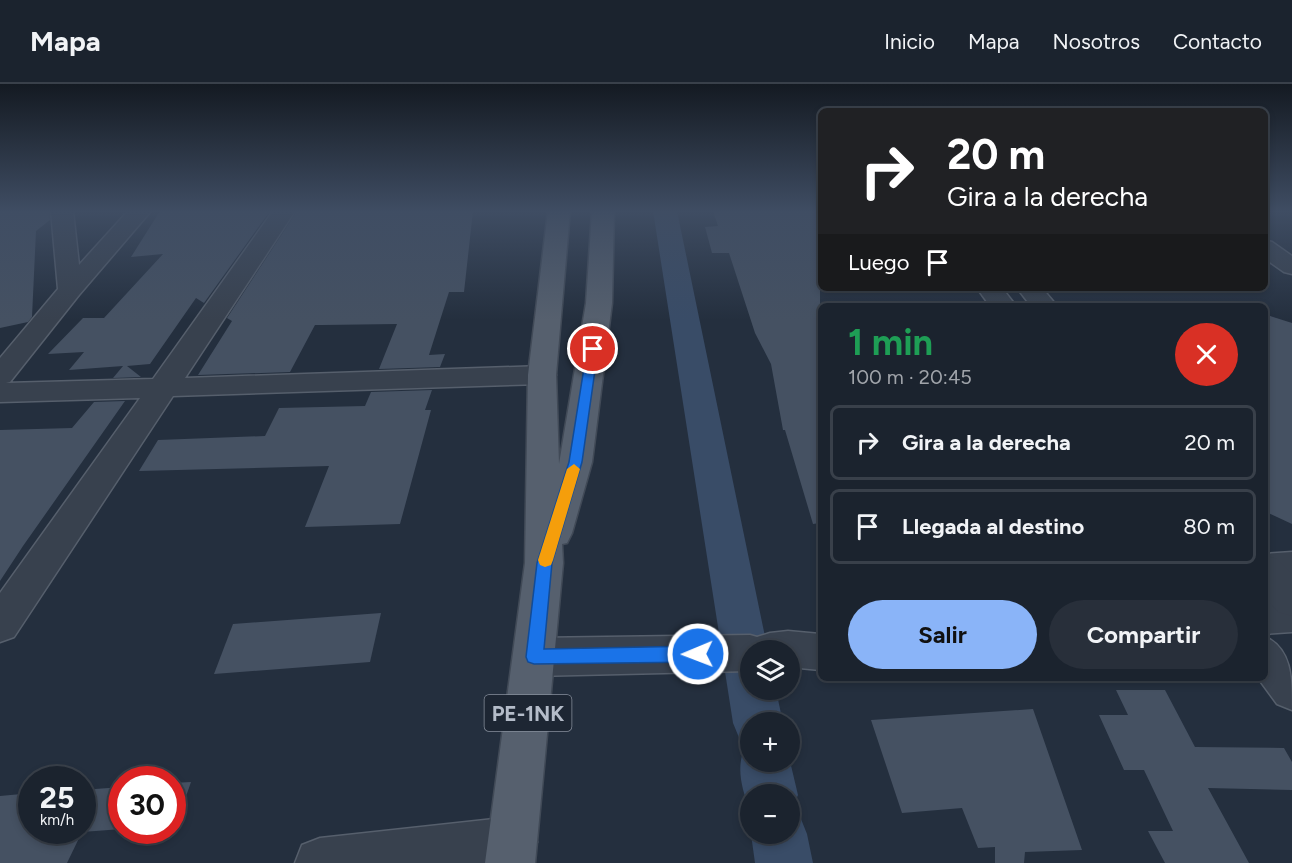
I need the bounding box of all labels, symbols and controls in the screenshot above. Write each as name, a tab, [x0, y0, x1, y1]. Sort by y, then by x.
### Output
text: Mapa	[30, 24, 101, 58]
text: Inicio	[884, 29, 935, 54]
text: Mapa	[968, 29, 1020, 54]
text: Nosotros	[1053, 29, 1140, 54]
text: Contacto	[1173, 29, 1262, 54]
text: 20 m	[947, 129, 1045, 180]
icon: right	[848, 132, 926, 210]
text: Gira a la derecha	[947, 180, 1148, 213]
icon: arrive	[921, 246, 954, 279]
text: Luego	[848, 249, 909, 276]
text: 1 min	[848, 321, 933, 364]
pin	[567, 323, 618, 374]
button: close	[1175, 323, 1238, 386]
icon: arrive	[576, 332, 609, 365]
text: 100 m · 20:45	[848, 365, 972, 389]
icon: right	[851, 426, 884, 459]
text: Gira a la derecha	[902, 429, 1071, 456]
text: 20 m	[1184, 429, 1235, 456]
icon: arrive	[851, 510, 884, 543]
text: Llegada al destino	[902, 513, 1084, 540]
text: 80 m	[1183, 513, 1235, 540]
button: Salir	[848, 600, 1037, 669]
button: Compartir	[1049, 600, 1238, 669]
position arrow	[666, 622, 730, 686]
map controls	[740, 640, 800, 844]
button: layers	[740, 640, 800, 700]
road number: PE-1NK	[484, 695, 572, 731]
button: +	[740, 712, 800, 772]
speed limit sign: 30	[108, 766, 186, 844]
text: 25	[40, 779, 74, 816]
button: −	[740, 784, 800, 844]
text: km/h	[40, 811, 74, 829]

